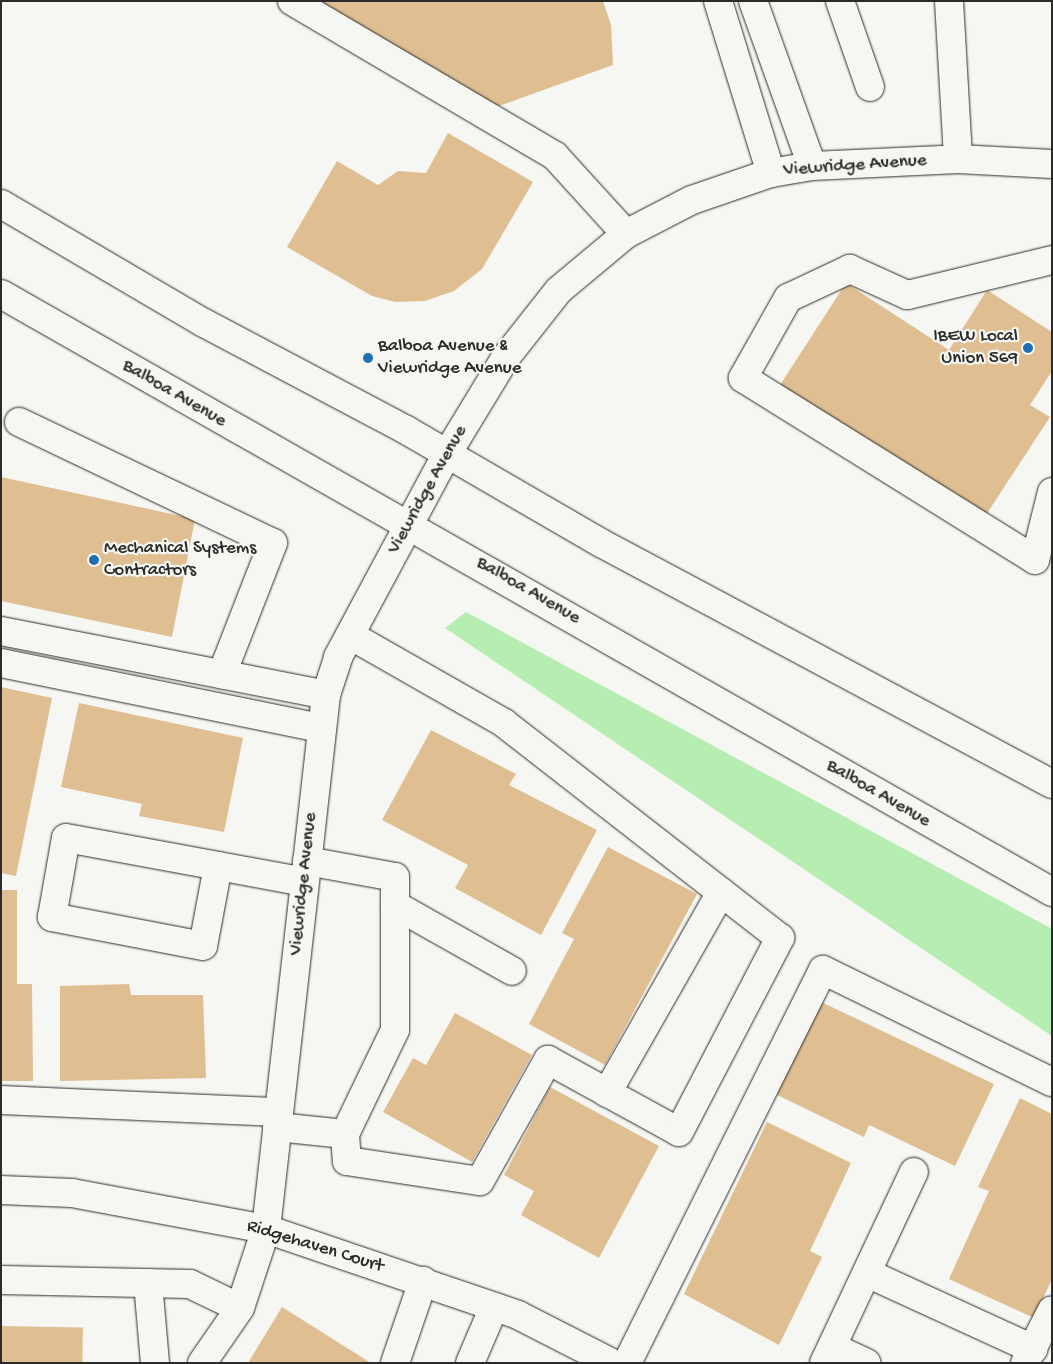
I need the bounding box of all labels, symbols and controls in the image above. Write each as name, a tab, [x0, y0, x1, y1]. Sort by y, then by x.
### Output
street label: Viewridge Avenue	[783, 150, 927, 182]
place label: IBEW Local Union 569	[933, 326, 1018, 370]
place label: Balboa Avenue & Viewridge Avenue	[378, 336, 521, 380]
marker: IBEW Local Union 569	[1022, 342, 1034, 354]
marker: Balboa Avenue & Viewridge Avenue	[362, 352, 374, 364]
street label: Balboa Avenue	[118, 355, 230, 433]
street label: Viewridge Avenue	[383, 422, 473, 558]
place label: Mechanical Systems Contractors	[104, 538, 256, 582]
street label: Balboa Avenue	[472, 552, 584, 630]
marker: Mechanical Systems Contractors	[88, 554, 100, 566]
street label: Balboa Avenue	[822, 755, 934, 833]
street label: Viewridge Avenue	[285, 811, 323, 957]
street label: Ridgehaven Court	[244, 1215, 386, 1279]

